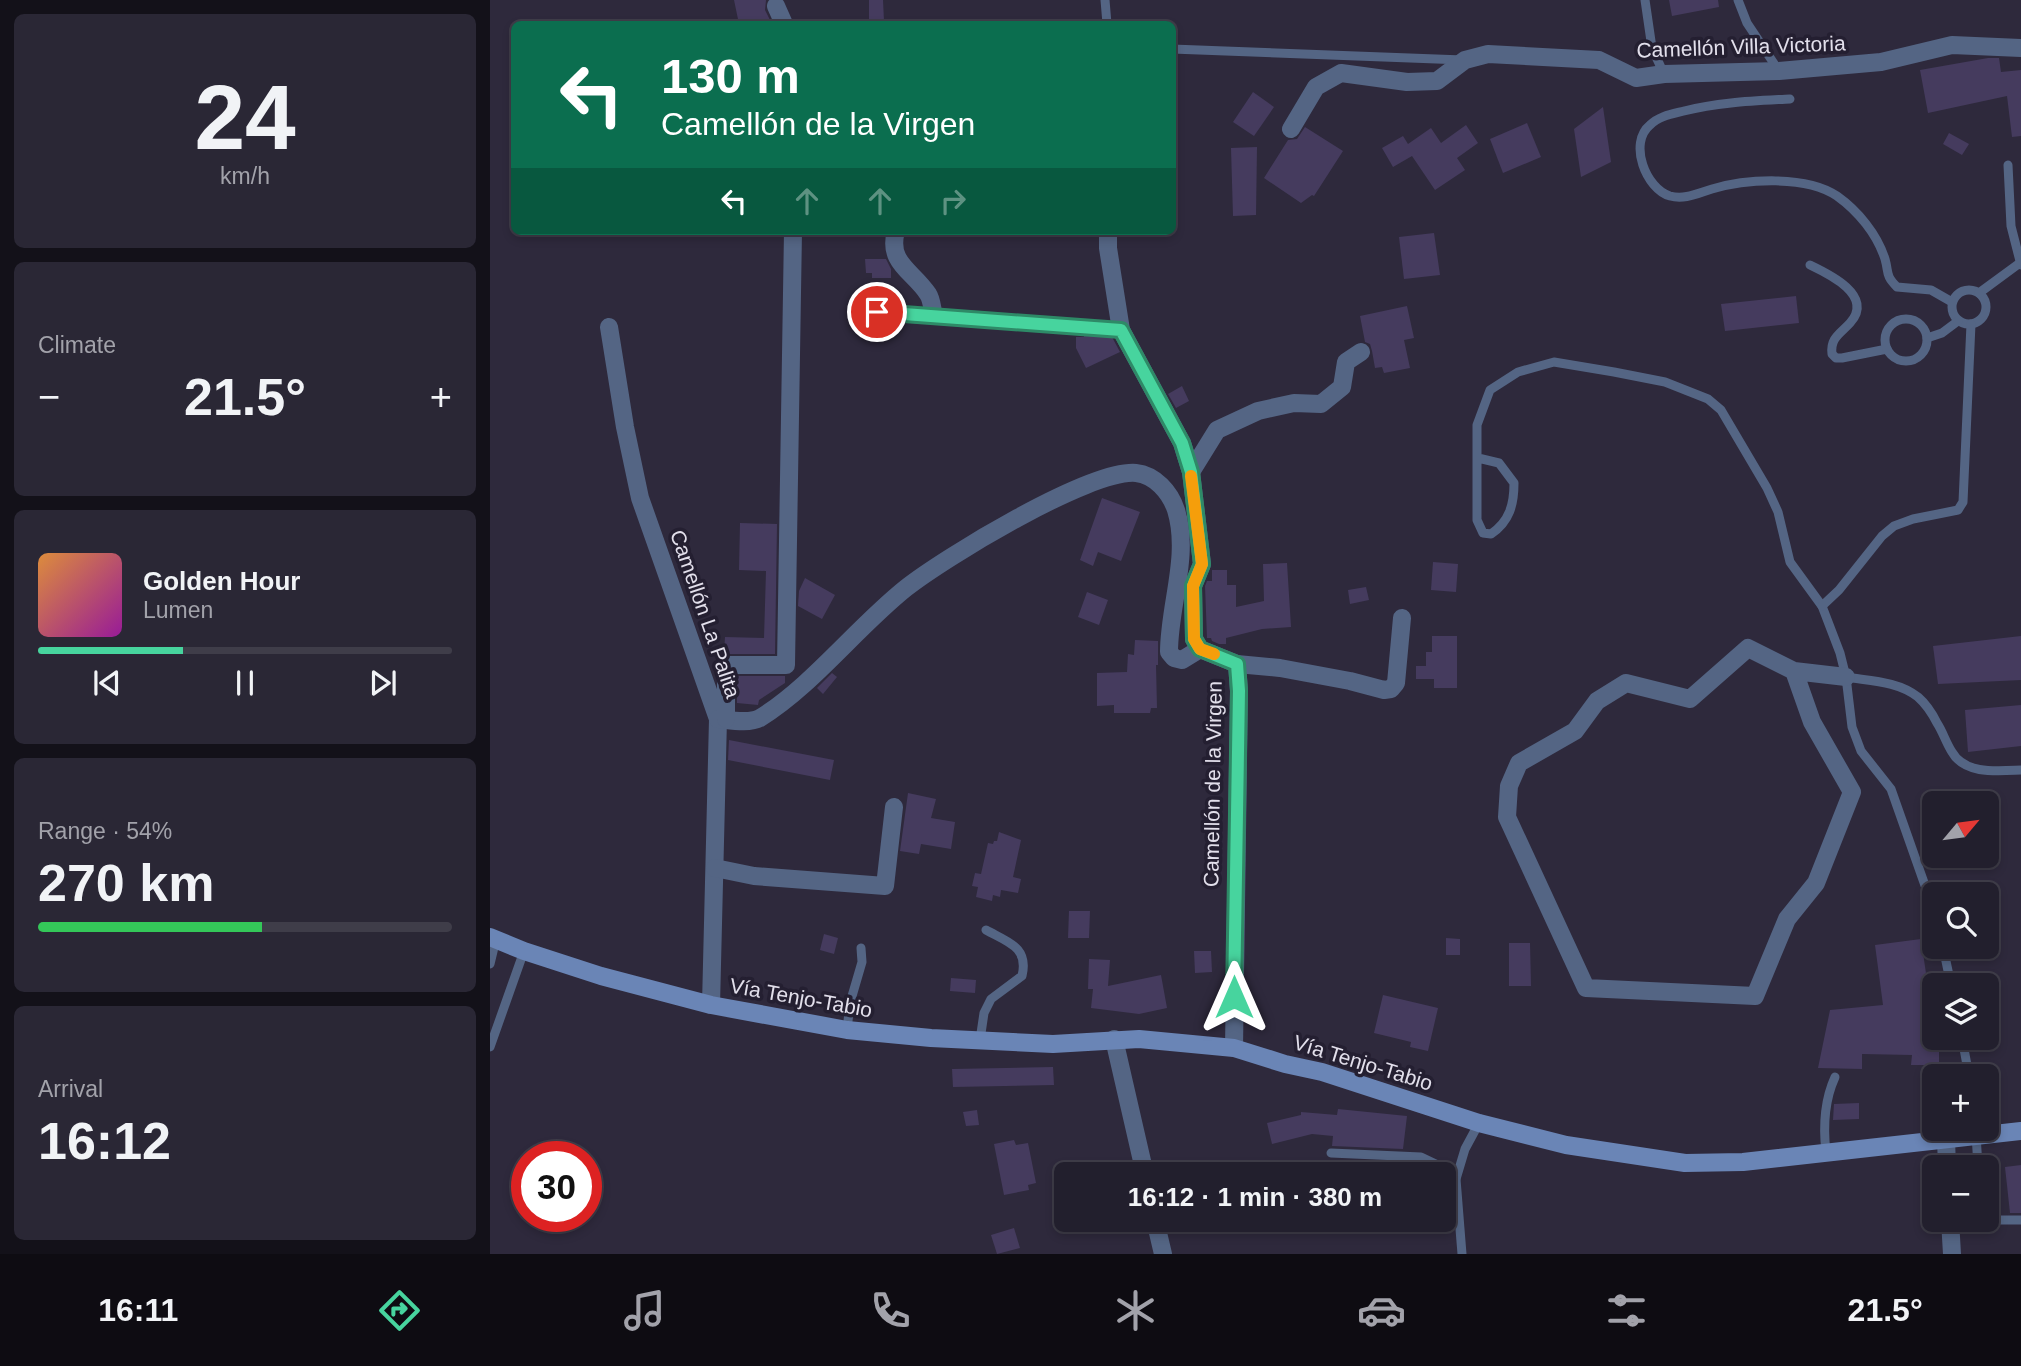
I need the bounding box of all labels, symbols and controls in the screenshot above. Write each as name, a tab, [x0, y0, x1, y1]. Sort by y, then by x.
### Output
street label: Camellón Villa Victoria	[1636, 31, 1846, 62]
icon: left	[546, 49, 637, 140]
text: 130 m	[661, 49, 800, 103]
text: 24	[194, 67, 296, 168]
text: Camellón de la Virgen	[661, 106, 975, 142]
text: km/h	[220, 163, 270, 189]
icon: left	[715, 182, 753, 220]
icon: ahead	[788, 182, 826, 220]
icon: ahead	[861, 182, 899, 220]
icon: right	[934, 182, 972, 220]
pin	[847, 282, 907, 342]
icon: arrive	[858, 293, 896, 331]
text: Climate	[38, 332, 116, 358]
text: 21.5°	[184, 368, 306, 426]
text: −	[38, 376, 60, 418]
text: +	[430, 376, 452, 418]
street label: Camellón La Palita	[666, 527, 745, 701]
text: Golden Hour	[143, 566, 300, 596]
text: Lumen	[143, 597, 213, 623]
icon: previous	[88, 664, 126, 702]
icon: pause	[226, 664, 264, 702]
icon: next	[364, 664, 402, 702]
street label: Camellón de la Virgen	[1199, 681, 1226, 887]
north arrow	[1922, 791, 1998, 868]
map controls	[1922, 791, 1999, 1232]
text: Range · 54%	[38, 818, 172, 844]
text: 270 km	[38, 854, 214, 912]
button: search	[1922, 882, 1999, 959]
position arrow	[1197, 960, 1271, 1034]
button: layers	[1922, 973, 1999, 1050]
street label: Vía Tenjo-Tabio	[728, 974, 874, 1021]
street label: Vía Tenjo-Tabio	[1291, 1030, 1436, 1095]
button: +	[1922, 1064, 1999, 1141]
text: Arrival	[38, 1076, 103, 1102]
text: 16:12	[38, 1112, 171, 1170]
speed limit sign: 30	[511, 1141, 602, 1232]
button: −	[1922, 1155, 1999, 1232]
text: 16:12 · 1 min · 380 m	[1128, 1182, 1382, 1212]
icon: directions	[375, 1286, 424, 1335]
icon: music	[620, 1286, 669, 1335]
icon: phone	[866, 1286, 915, 1335]
icon: climate	[1111, 1286, 1160, 1335]
icon: car	[1357, 1286, 1406, 1335]
icon: filters	[1602, 1286, 1651, 1335]
text: 16:11	[98, 1292, 178, 1328]
text: 21.5°	[1848, 1292, 1923, 1328]

